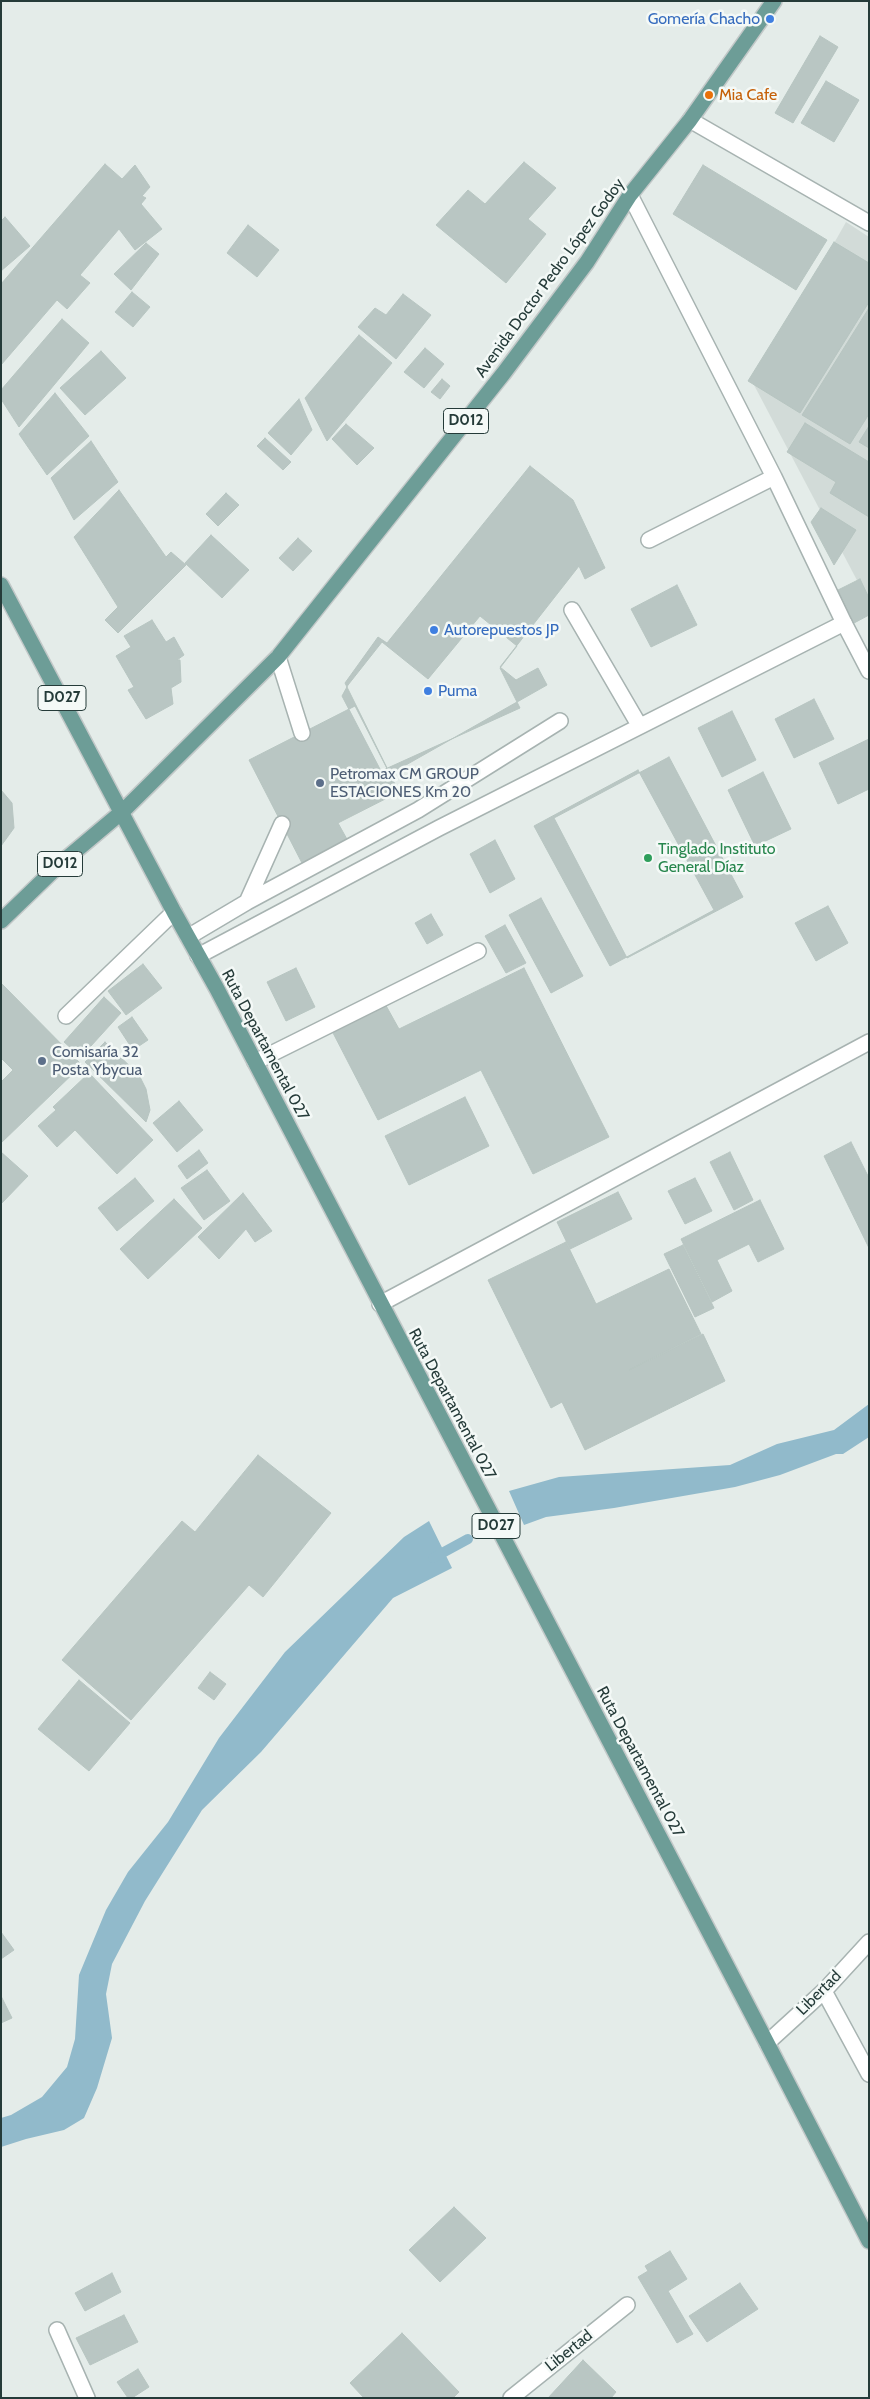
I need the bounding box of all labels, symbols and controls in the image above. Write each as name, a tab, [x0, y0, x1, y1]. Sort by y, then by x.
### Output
place label: Gomería Chacho	[648, 9, 760, 29]
marker: Gomería Chacho	[764, 13, 776, 25]
place label: Mia Cafe	[719, 85, 777, 105]
marker: Mia Cafe	[703, 89, 715, 101]
street label: Avenida Doctor Pedro López Godoy	[471, 175, 629, 381]
road number: D012	[444, 408, 488, 434]
place label: Autorepuestos JP	[444, 620, 559, 640]
marker: Autorepuestos JP	[428, 624, 440, 636]
place label: Puma	[438, 681, 477, 701]
marker: Puma	[422, 685, 434, 697]
road number: D027	[38, 686, 86, 710]
place label: Petromax CM GROUP ESTACIONES Km 20	[330, 764, 479, 802]
marker: Petromax CM GROUP ESTACIONES Km 20	[314, 777, 326, 789]
place label: Tinglado Instituto General Díaz	[658, 839, 776, 877]
road number: D012	[38, 852, 82, 876]
marker: Tinglado Instituto General Díaz	[642, 852, 654, 864]
street label: Ruta Departamental 027	[217, 966, 313, 1124]
place label: Comisaría 32 Posta Ybycua	[52, 1042, 142, 1080]
marker: Comisaría 32 Posta Ybycua	[36, 1055, 48, 1067]
street label: Ruta Departamental 027	[404, 1325, 500, 1483]
road number: D027	[472, 1514, 520, 1538]
street label: Ruta Departamental 027	[592, 1683, 688, 1841]
street label: Libertad	[793, 1967, 845, 2019]
street label: Libertad	[541, 2326, 597, 2376]

